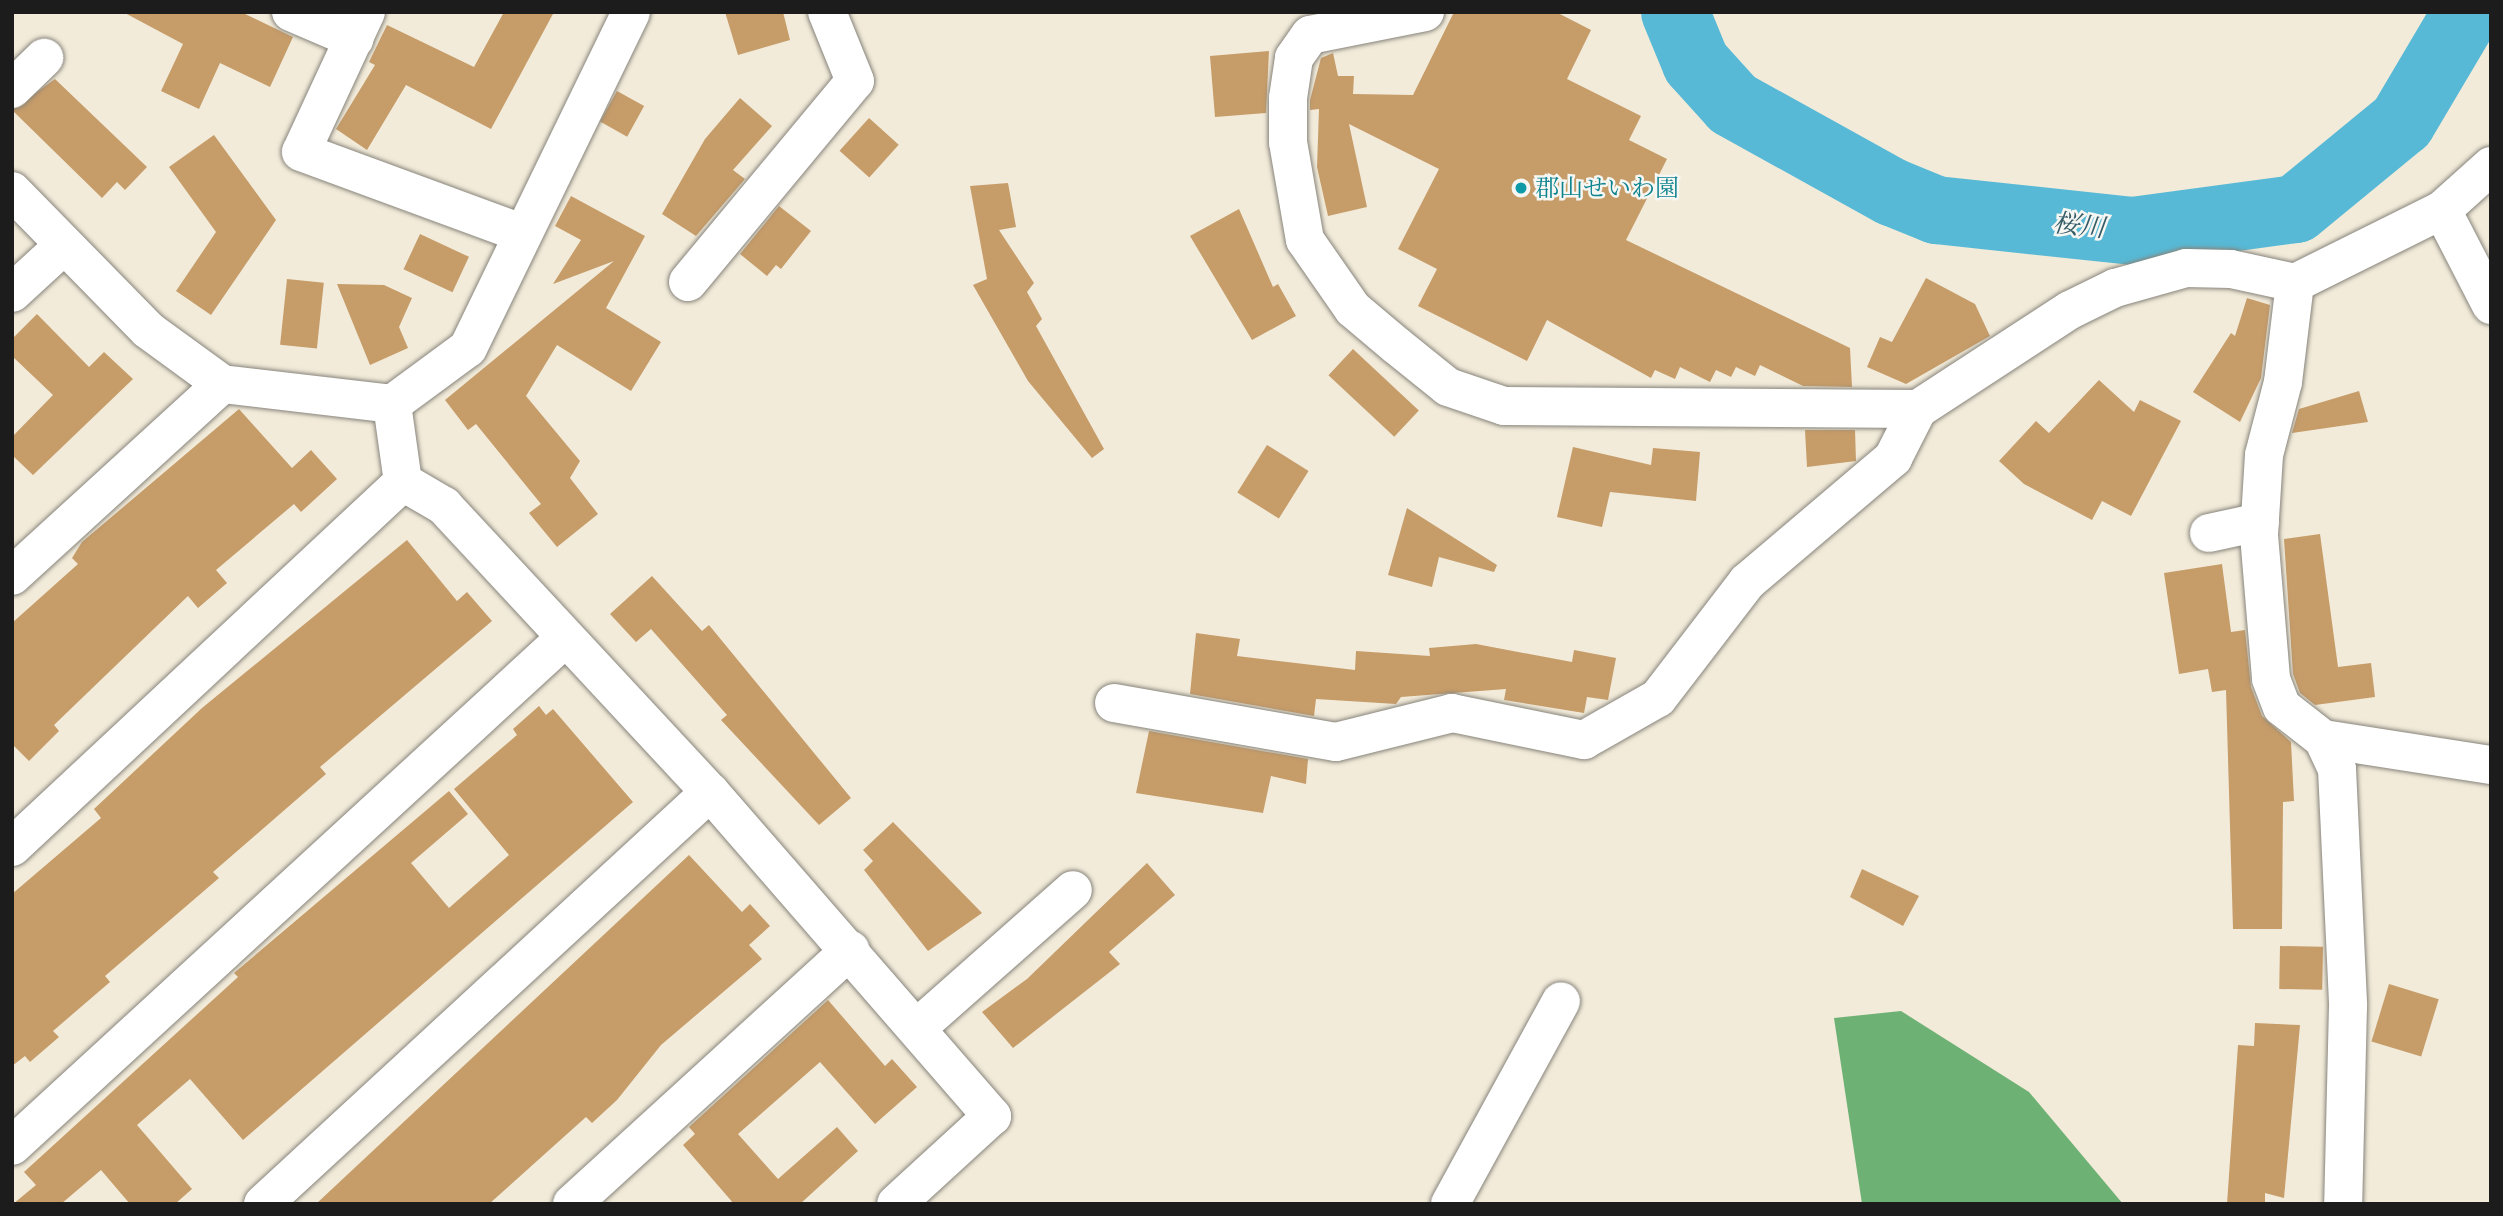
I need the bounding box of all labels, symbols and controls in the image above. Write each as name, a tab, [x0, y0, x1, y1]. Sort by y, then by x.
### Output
place label: 郡山せいわ園	[1535, 174, 1679, 202]
marker: 郡山せいわ園	[1513, 180, 1529, 196]
water label: 桜川	[2052, 207, 2106, 243]

